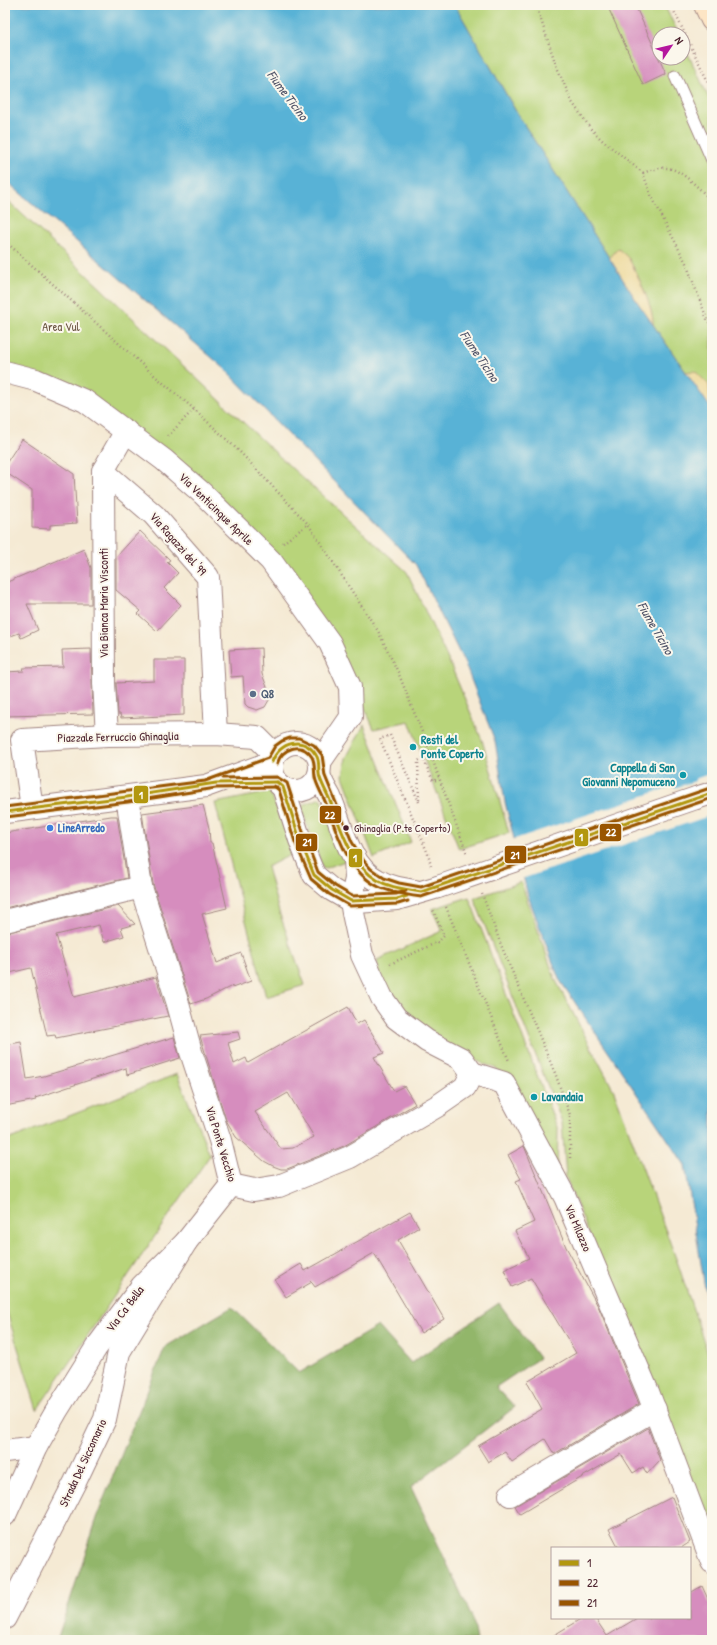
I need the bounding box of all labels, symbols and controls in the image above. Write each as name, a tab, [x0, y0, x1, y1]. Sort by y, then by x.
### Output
north arrow	[651, 26, 691, 66]
text: N	[672, 34, 687, 47]
water label: Fiume Ticino	[263, 66, 314, 125]
park label: Area Vul	[42, 318, 81, 335]
water label: Fiume Ticino	[456, 327, 505, 387]
street label: Via Venticinque Aprile	[175, 469, 258, 549]
street label: Via Ragazzi del '99	[146, 508, 211, 580]
street label: Via Bianca Maria Visconti	[95, 548, 112, 658]
water label: Fiume Ticino	[634, 598, 679, 659]
place label: Q8	[261, 685, 275, 702]
marker: Q8	[248, 689, 258, 699]
street label: Piazzale Ferruccio Ghinaglia	[57, 727, 179, 746]
place label: Resti del Ponte Coperto	[421, 731, 484, 763]
marker: Resti del Ponte Coperto	[408, 742, 418, 752]
place label: Cappella di San Giovanni Nepomuceno	[582, 759, 676, 791]
marker: Cappella di San Giovanni Nepomuceno	[678, 770, 688, 780]
line badge: 1	[133, 785, 149, 804]
text: 1	[139, 788, 143, 802]
line badge: 22	[319, 805, 342, 824]
text: 22	[325, 808, 336, 822]
place label: LineArredo	[58, 819, 105, 836]
place label: Ghinaglia (P.te Coperto)	[354, 821, 451, 835]
marker: LineArredo	[45, 823, 55, 833]
marker: Ghinaglia (P.te Coperto)	[341, 823, 351, 833]
line badge: 22	[599, 823, 622, 842]
text: 22	[606, 825, 617, 839]
line badge: 1	[574, 828, 589, 847]
text: 1	[579, 830, 583, 844]
line badge: 21	[295, 833, 318, 852]
text: 21	[302, 835, 312, 849]
line badge: 21	[504, 845, 527, 864]
line badge: 1	[348, 848, 363, 868]
text: 21	[510, 848, 520, 862]
text: 1	[353, 851, 357, 865]
place label: Lavandaia	[542, 1088, 583, 1105]
marker: Lavandaia	[529, 1092, 539, 1102]
street label: Via Ponte Vecchio	[202, 1104, 241, 1184]
street label: Via Milazzo	[561, 1202, 596, 1254]
street label: Via Ca' Bella	[102, 1282, 148, 1335]
street label: Strada Del Siccomario	[55, 1416, 110, 1509]
legend	[551, 1547, 691, 1619]
text: 1	[587, 1554, 591, 1571]
text: 22	[587, 1574, 599, 1591]
text: 21	[587, 1594, 597, 1611]

